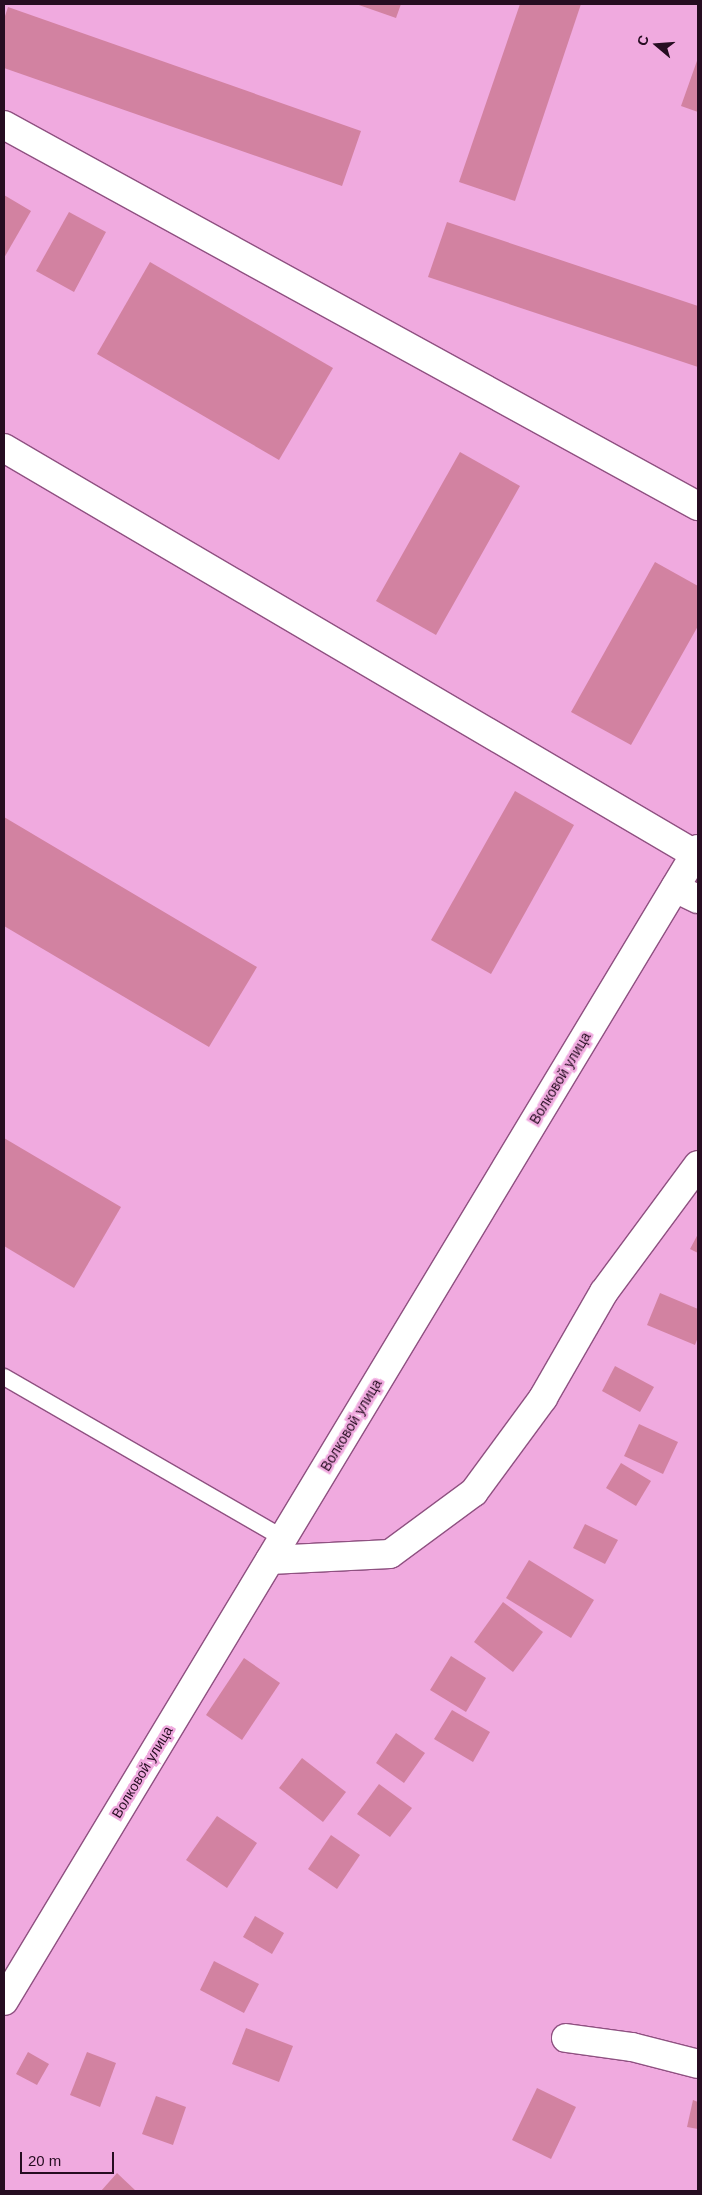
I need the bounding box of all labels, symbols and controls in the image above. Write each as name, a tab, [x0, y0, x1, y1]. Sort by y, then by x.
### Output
north arrow	[632, 20, 682, 70]
text: С	[634, 33, 652, 48]
street label: Волковой улица	[526, 1029, 594, 1127]
street label: Волковой улица	[317, 1376, 385, 1474]
street label: Волковой улица	[108, 1723, 176, 1821]
scale bar	[22, 2142, 116, 2174]
text: 20 m	[28, 2152, 61, 2169]

